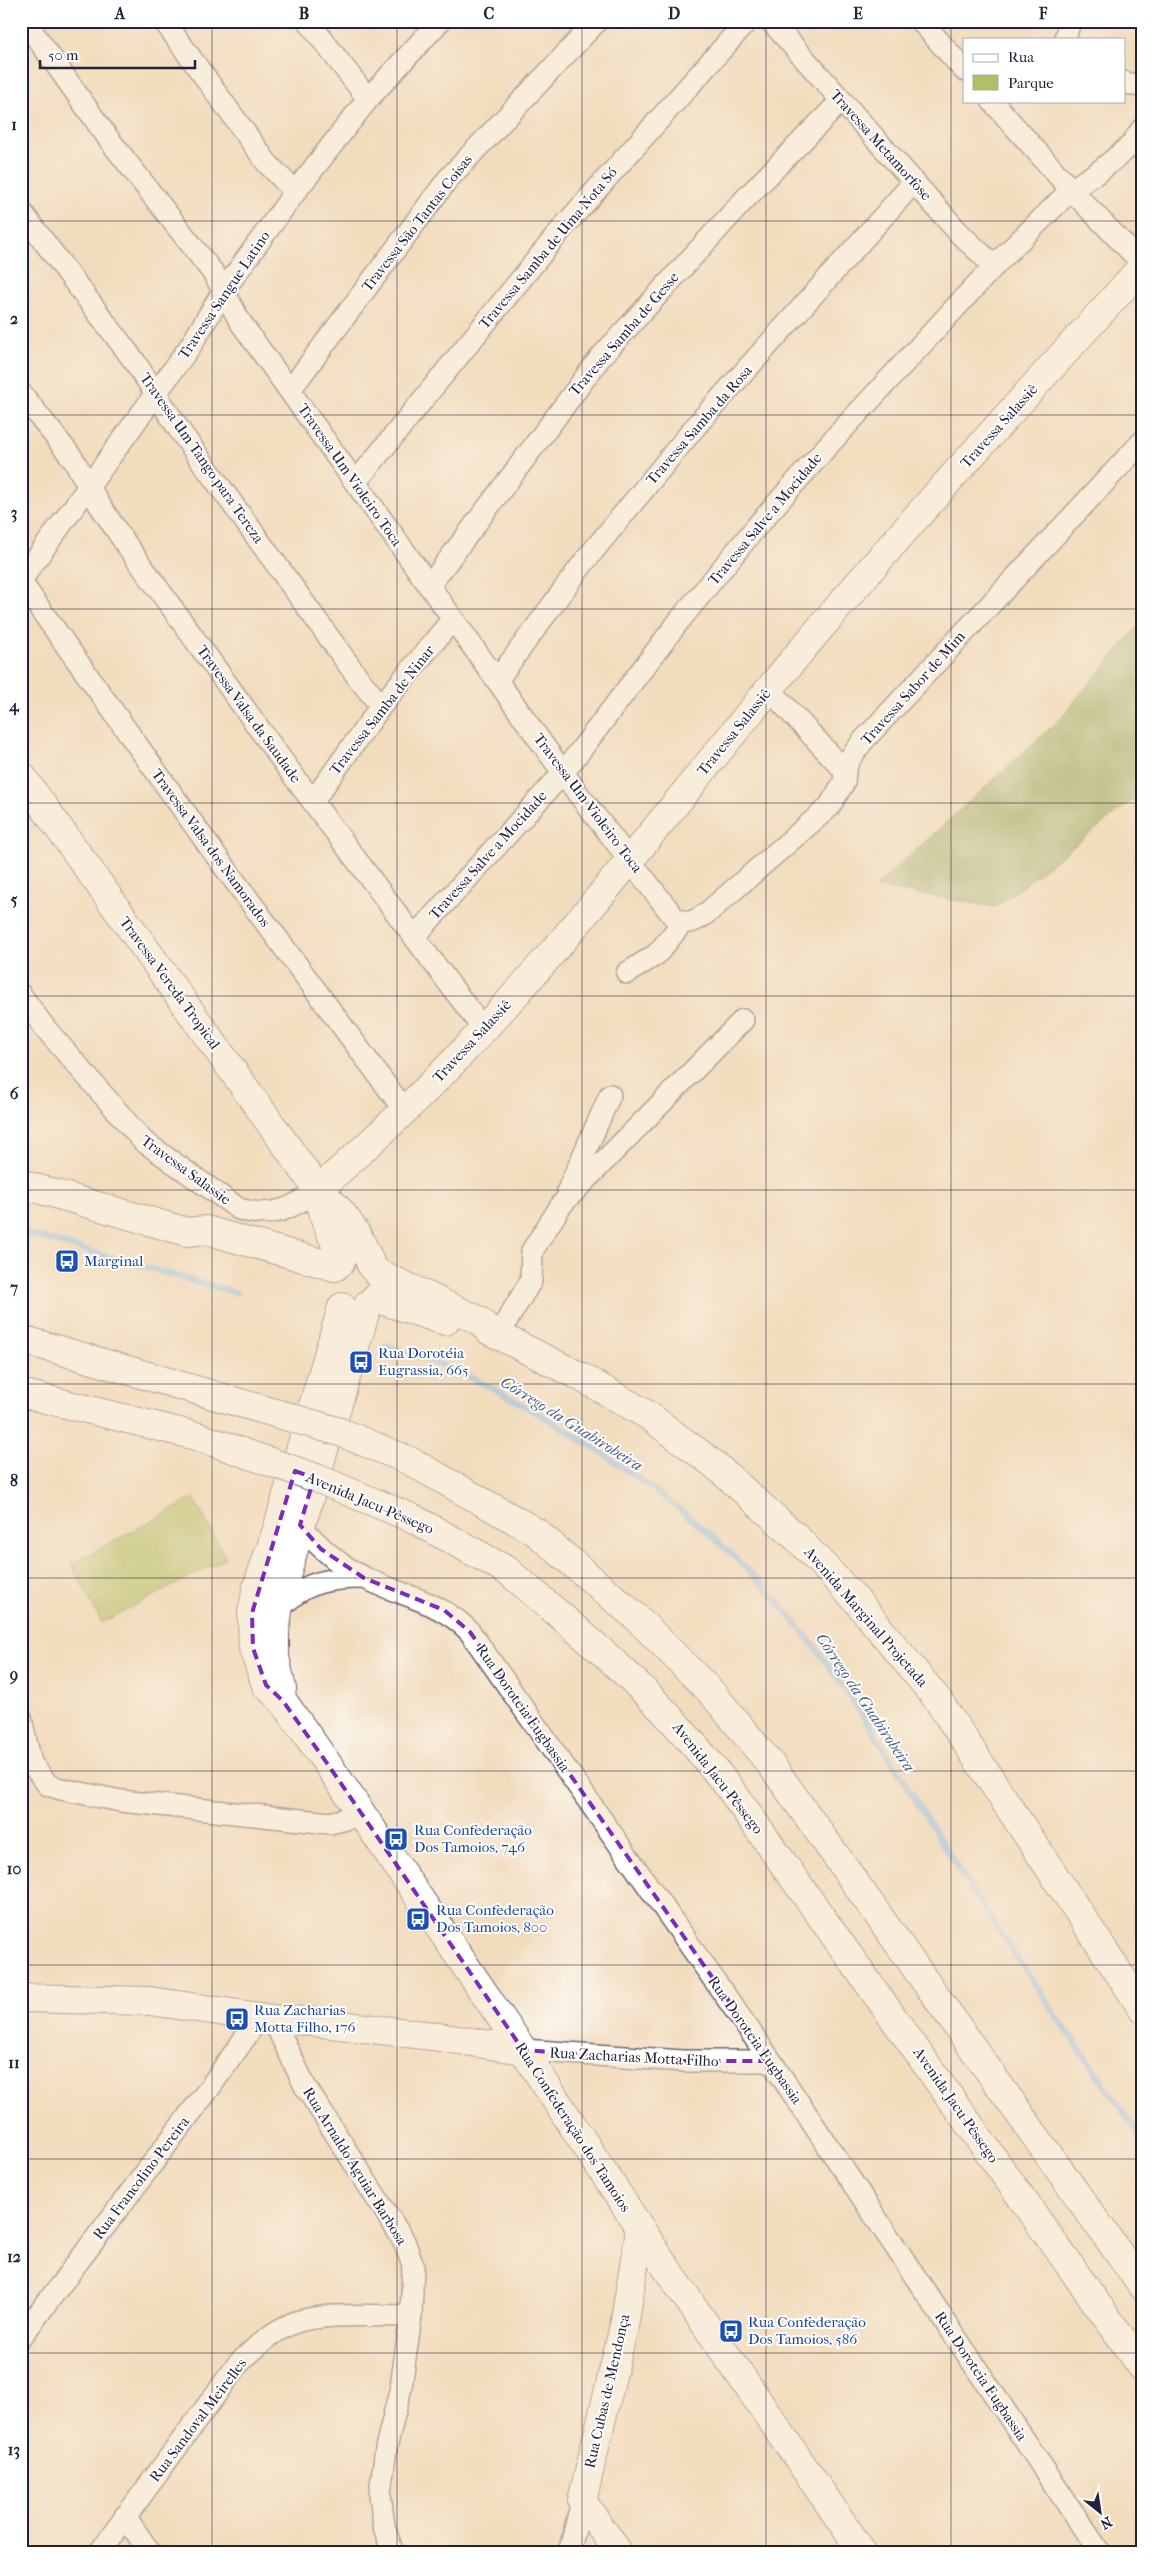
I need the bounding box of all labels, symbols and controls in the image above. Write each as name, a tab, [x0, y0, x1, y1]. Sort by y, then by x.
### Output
text: A	[114, 4, 126, 23]
text: B	[299, 4, 309, 23]
text: C	[484, 4, 495, 23]
text: D	[668, 4, 680, 23]
text: E	[853, 4, 863, 23]
text: F	[1038, 4, 1048, 23]
scale bar	[40, 38, 195, 70]
legend	[963, 38, 1126, 102]
text: 50 m	[48, 46, 79, 64]
text: Rua	[1008, 48, 1035, 66]
text: Parque	[1008, 74, 1054, 92]
street label: Travessa Metamorfose	[827, 86, 936, 205]
text: 1	[11, 115, 17, 134]
street label: Travessa São Tantas Coisas	[358, 151, 476, 295]
street label: Travessa Samba de Uma Nota Só	[475, 163, 621, 333]
street label: Travessa Sangue Latino	[174, 227, 274, 363]
street label: Travessa Samba de Gesse	[565, 268, 683, 400]
text: 2	[10, 309, 18, 328]
street label: Travessa Samba da Rosa	[642, 361, 756, 488]
street label: Travessa Um Tango para Tereza	[136, 369, 268, 547]
street label: Travessa Salassiê	[957, 380, 1042, 472]
street label: Travessa Um Violeiro Toca	[294, 400, 407, 551]
street label: Travessa Salve a Mocidade	[704, 449, 826, 589]
text: 3	[11, 503, 17, 523]
street label: Travessa Sabor de Mim	[857, 627, 969, 749]
street label: Travessa Samba de Ninar	[326, 641, 439, 778]
street label: Travessa Valsa da Saudade	[193, 642, 305, 787]
street label: Travessa Salassiê	[693, 684, 775, 779]
text: 4	[8, 696, 20, 716]
street label: Travessa Um Violeiro Toca	[530, 730, 647, 877]
street label: Travessa Valsa dos Namorados	[148, 766, 275, 931]
street label: Travessa Salve a Mocidade	[425, 786, 551, 923]
text: 5	[11, 890, 18, 909]
street label: Travessa Vereda Tropical	[116, 913, 224, 1053]
street label: Travessa Salassiê	[429, 995, 515, 1086]
text: 6	[10, 1084, 19, 1103]
street label: Travessa Salassie	[138, 1131, 235, 1209]
bus stop icon: Marginal	[54, 1248, 80, 1274]
place label: Marginal	[84, 1252, 143, 1270]
text: 7	[9, 1278, 18, 1297]
place label: Rua Dorotéia Eugrassia, 665	[378, 1344, 469, 1379]
bus stop icon: Rua Dorotéia Eugrassia, 665	[348, 1349, 374, 1375]
water label: Córrego da Guabirobeira	[497, 1372, 646, 1475]
street label: Avenida Jacu-Pêssego	[303, 1468, 437, 1538]
text: 8	[10, 1471, 18, 1490]
street label: Avenida Marginal Projetada	[800, 1543, 932, 1691]
water label: Córrego da Guabirobeira	[812, 1629, 919, 1775]
street label: Rua Doroteia Eugbassia	[472, 1640, 575, 1776]
text: 9	[9, 1665, 18, 1685]
street label: Avenida Jacu-Pêssego	[668, 1718, 767, 1838]
place label: Rua Confederação Dos Tamoios, 746	[414, 1821, 532, 1856]
bus stop icon: Rua Confederação Dos Tamoios, 746	[383, 1826, 409, 1852]
text: 10	[7, 1859, 21, 1878]
place label: Rua Confederação Dos Tamoios, 800	[436, 1901, 554, 1936]
bus stop icon: Rua Confederação Dos Tamoios, 800	[405, 1906, 431, 1932]
street label: Rua Doroteia Eugbassia	[704, 1972, 807, 2108]
place label: Rua Zacharias Motta Filho, 176	[254, 2001, 356, 2036]
bus stop icon: Rua Zacharias Motta Filho, 176	[224, 2006, 250, 2032]
street label: Rua Confederação dos Tamoios	[511, 2039, 635, 2216]
street label: Avenida Jacu-Pêssego	[909, 2043, 1003, 2167]
street label: Rua Zacharias Motta Filho	[549, 2044, 719, 2070]
text: 11	[8, 2053, 20, 2072]
street label: Rua Arnaldo Aguiar Barbosa	[299, 2084, 412, 2249]
street label: Rua Francolino Pereira	[89, 2112, 194, 2243]
text: 12	[7, 2247, 21, 2266]
street label: Rua Doroteia Eugbassia	[931, 2308, 1032, 2445]
street label: Rua Cubas de Mendonça	[581, 2311, 634, 2470]
place label: Rua Confederação Dos Tamoios, 586	[748, 2313, 866, 2348]
bus stop icon: Rua Confederação Dos Tamoios, 586	[718, 2318, 744, 2344]
street label: Rua Sandoval Meirelles	[146, 2354, 251, 2485]
text: 13	[8, 2440, 20, 2460]
north arrow	[1076, 2486, 1126, 2536]
text: N	[1097, 2513, 1115, 2533]

